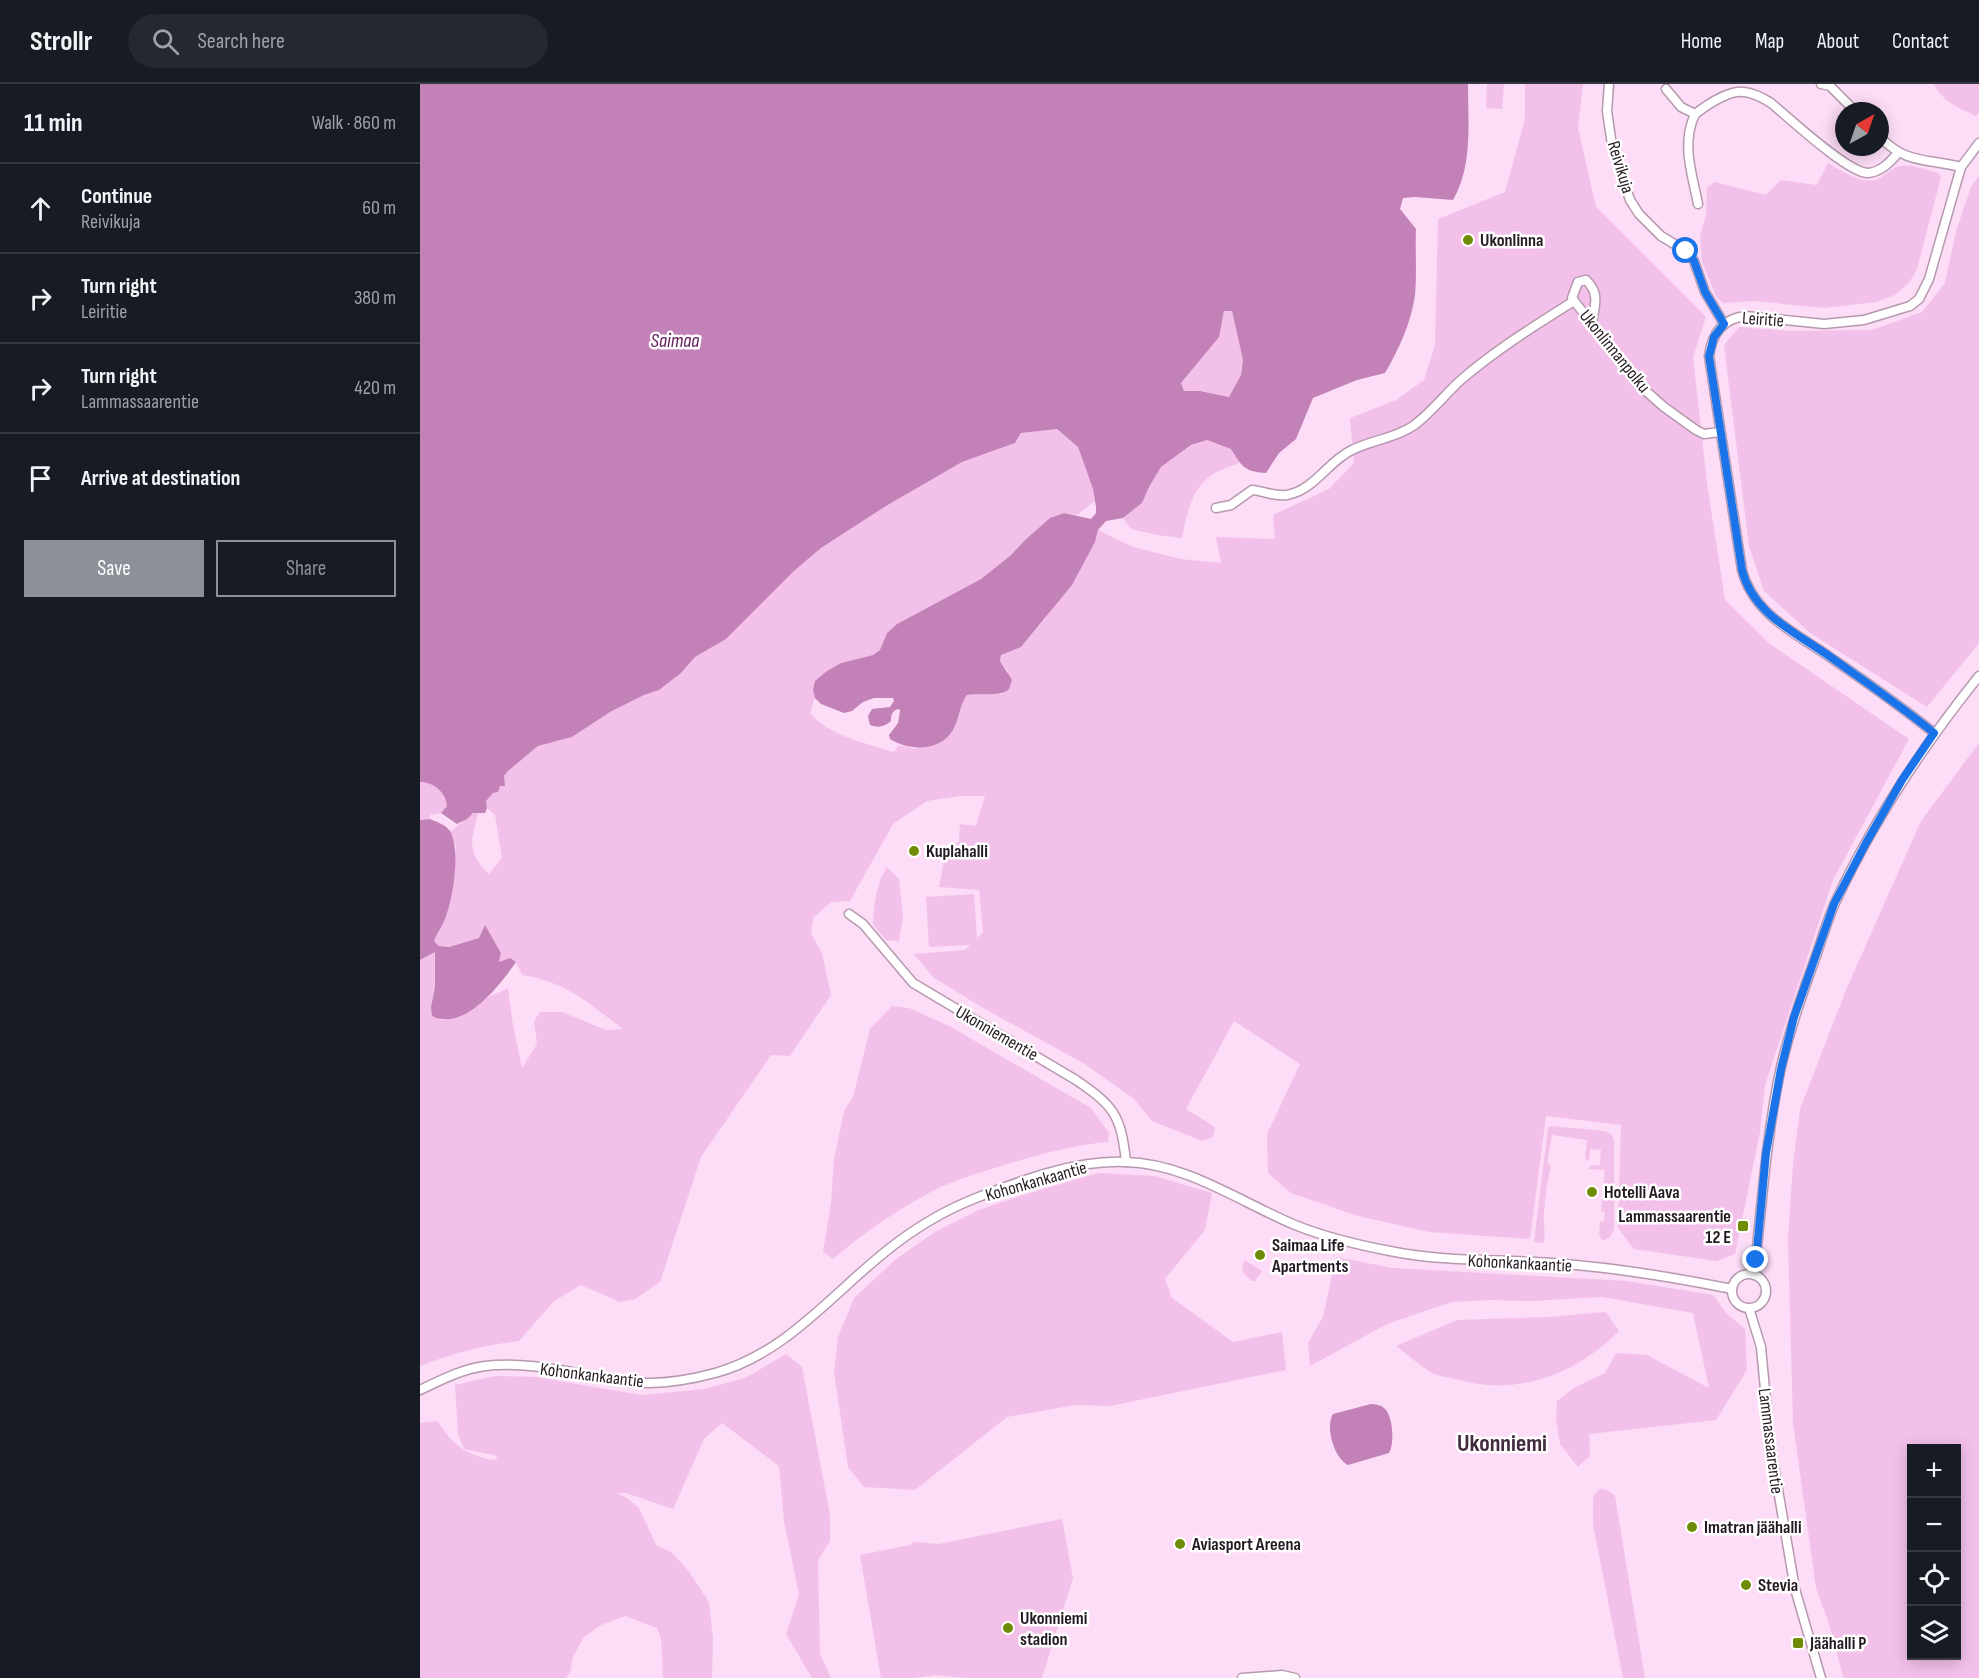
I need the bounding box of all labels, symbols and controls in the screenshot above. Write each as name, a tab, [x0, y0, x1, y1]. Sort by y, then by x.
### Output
search box	[128, 14, 548, 68]
text: Strollr	[30, 25, 92, 58]
icon: search	[149, 25, 182, 58]
text: Search here	[197, 28, 285, 55]
text: Home	[1681, 29, 1722, 54]
text: Map	[1755, 29, 1784, 54]
text: About	[1817, 29, 1859, 54]
text: Contact	[1892, 29, 1949, 54]
north arrow	[1835, 102, 1889, 156]
text: 11 min	[24, 108, 83, 139]
text: Walk · 860 m	[312, 111, 396, 135]
street label: Reivikuja	[1603, 138, 1638, 196]
text: Continue	[81, 183, 152, 210]
icon: ahead	[24, 192, 57, 225]
text: 60 m	[362, 196, 396, 220]
text: Reivikuja	[81, 210, 141, 234]
place label: Ukonlinna	[1480, 230, 1543, 251]
marker: Ukonlinna	[1461, 233, 1475, 247]
route start	[1672, 237, 1698, 263]
text: Turn right	[81, 273, 157, 300]
icon: right	[24, 282, 57, 315]
text: 380 m	[354, 286, 396, 310]
text: Leiritie	[81, 300, 127, 324]
street label: Ukonlinnanpolku	[1575, 306, 1654, 397]
street label: Leiritie	[1741, 308, 1784, 331]
water label: Saimaa	[651, 329, 699, 353]
text: Turn right	[81, 363, 157, 390]
icon: right	[24, 372, 57, 405]
text: 420 m	[354, 376, 396, 400]
text: Lammassaarentie	[81, 390, 199, 414]
icon: arrive	[24, 462, 57, 495]
text: Arrive at destination	[81, 465, 240, 492]
button: Save	[24, 540, 204, 597]
button: Share	[216, 540, 396, 597]
place label: Kuplahalli	[926, 841, 988, 862]
marker: Kuplahalli	[907, 844, 921, 858]
street label: Ukonniementie	[952, 1001, 1042, 1065]
street label: Kohonkankaantie	[983, 1157, 1089, 1206]
place label: Hotelli Aava	[1604, 1182, 1680, 1203]
marker: Hotelli Aava	[1585, 1185, 1599, 1199]
place label: Lammassaarentie 12 E	[1618, 1206, 1731, 1248]
marker: Lammassaarentie 12 E	[1736, 1219, 1750, 1233]
place label: Saimaa Life Apartments	[1271, 1235, 1348, 1277]
route end	[1742, 1246, 1768, 1272]
marker: Saimaa Life Apartments	[1253, 1248, 1267, 1262]
street label: Kohonkankaantie	[1467, 1250, 1573, 1277]
street label: Kohonkankaantie	[539, 1359, 645, 1392]
street label: Lammassaarentie	[1754, 1387, 1787, 1495]
district label: Ukonniemi	[1457, 1429, 1547, 1458]
map controls	[1907, 1444, 1961, 1660]
button: +	[1907, 1444, 1961, 1498]
button: −	[1907, 1498, 1961, 1552]
place label: Imatran jäähalli	[1704, 1517, 1802, 1538]
marker: Imatran jäähalli	[1685, 1520, 1699, 1534]
place label: Aviasport Areena	[1191, 1534, 1301, 1555]
marker: Aviasport Areena	[1173, 1537, 1187, 1551]
button: locate	[1907, 1552, 1961, 1606]
place label: Stevia	[1758, 1575, 1798, 1596]
marker: Stevia	[1739, 1578, 1753, 1592]
button: layers	[1907, 1606, 1961, 1660]
place label: Ukonniemi stadion	[1020, 1608, 1087, 1650]
marker: Ukonniemi stadion	[1001, 1621, 1015, 1635]
place label: Jäähalli P	[1809, 1633, 1866, 1654]
marker: Jäähalli P	[1791, 1636, 1805, 1650]

